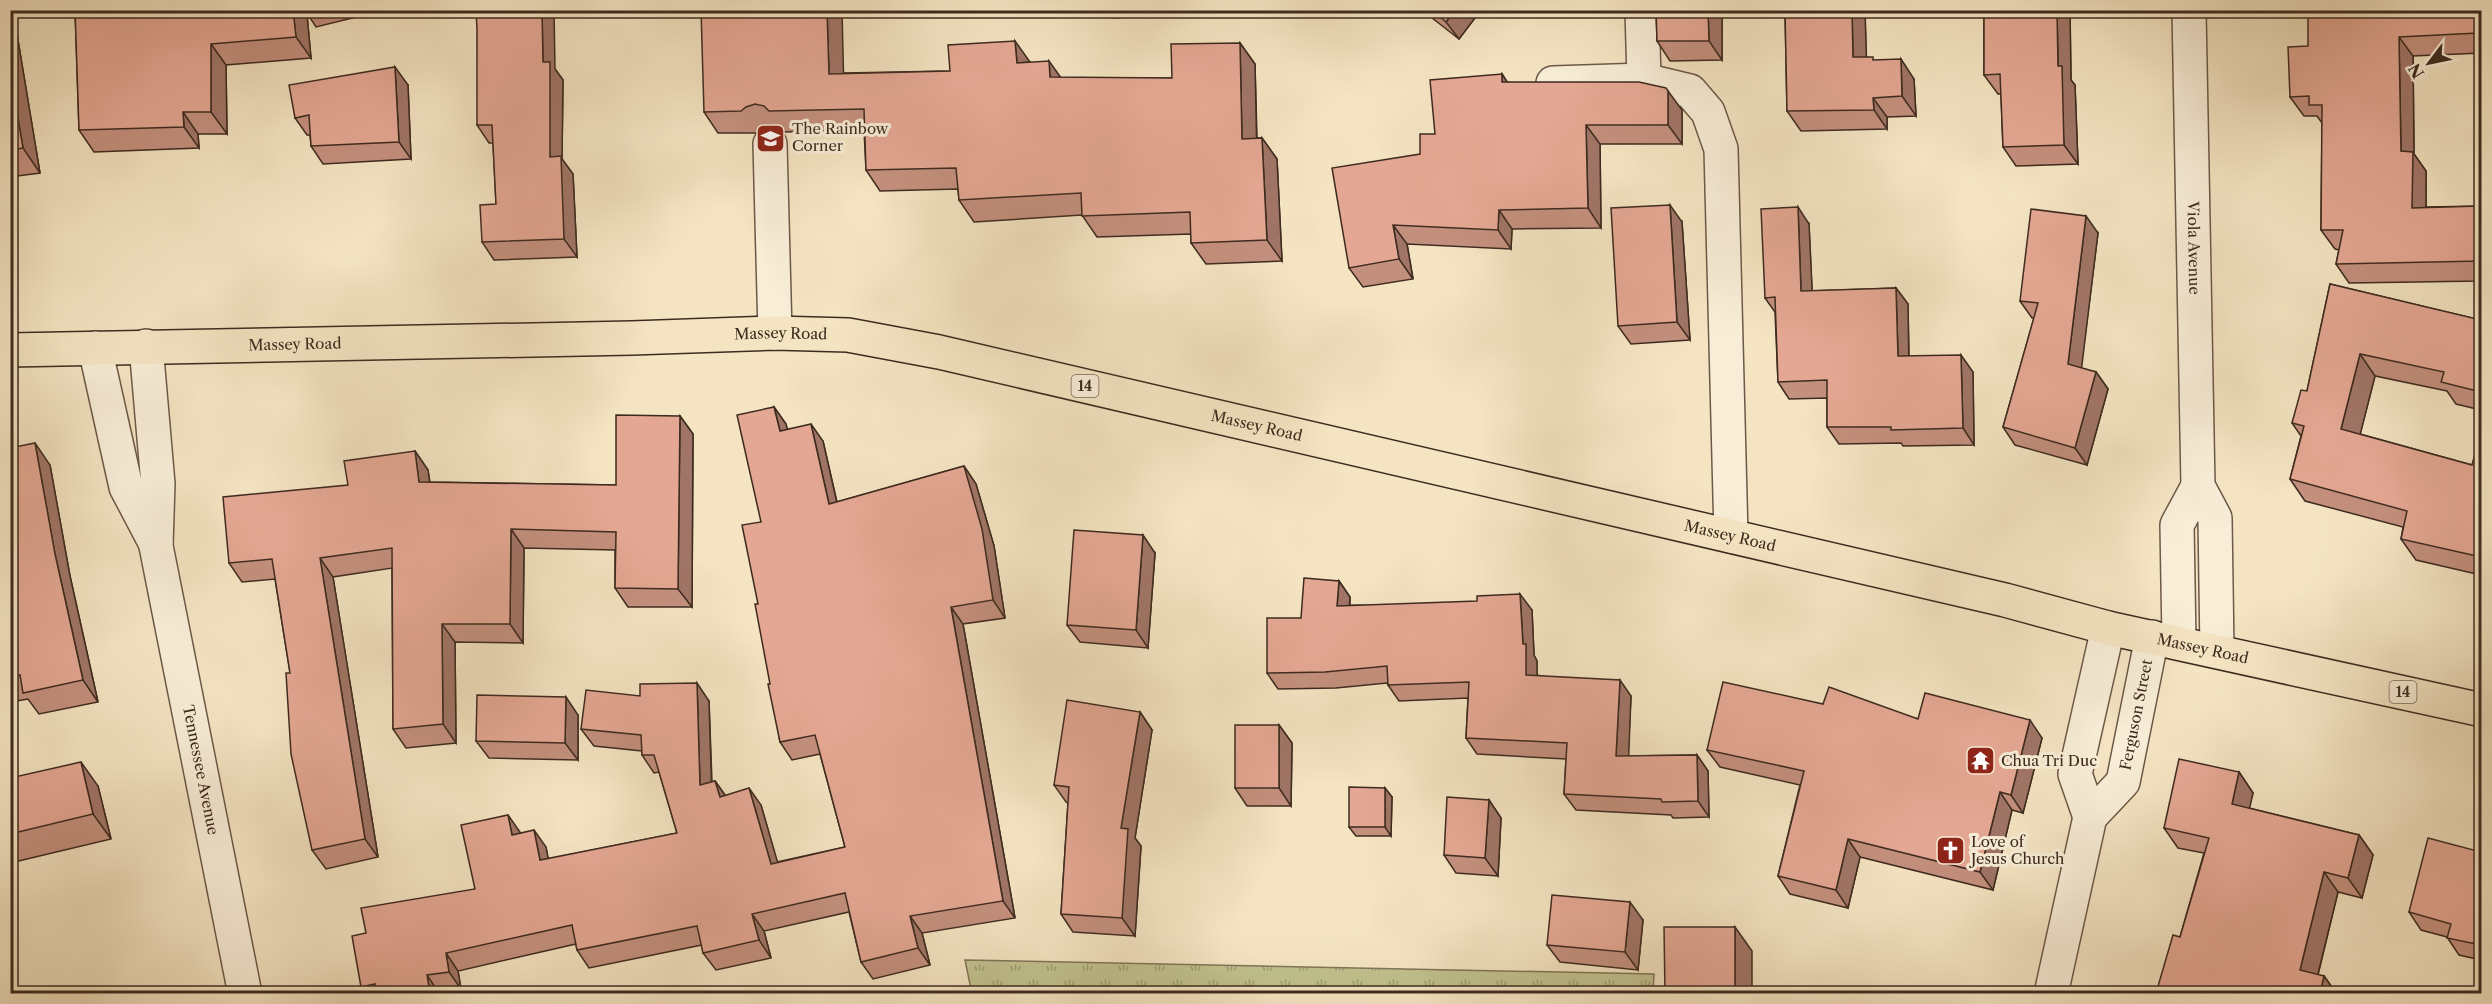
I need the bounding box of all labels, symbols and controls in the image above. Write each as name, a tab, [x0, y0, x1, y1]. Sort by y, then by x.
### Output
north arrow	[2399, 33, 2459, 93]
text: N	[2404, 60, 2428, 82]
place label: The Rainbow Corner	[792, 119, 889, 155]
school or university icon: The Rainbow Corner	[755, 122, 787, 154]
street label: Viola Avenue	[2184, 200, 2204, 295]
street label: Massey Road	[734, 323, 828, 343]
street label: Massey Road	[248, 334, 342, 354]
road number: 14	[1072, 375, 1098, 397]
street label: Massey Road	[1209, 406, 1304, 445]
street label: Massey Road	[1683, 516, 1778, 555]
street label: Massey Road	[2155, 629, 2250, 668]
street label: Ferguson Street	[2116, 657, 2156, 772]
road number: 14	[2390, 681, 2416, 703]
street label: Tennessee Avenue	[179, 703, 223, 837]
temple icon: Chua Tri Duc	[1964, 745, 1996, 777]
place label: Chua Tri Duc	[2001, 751, 2097, 770]
place label: Love of Jesus Church	[1969, 832, 2065, 868]
church icon: Love of Jesus Church	[1934, 835, 1966, 867]

